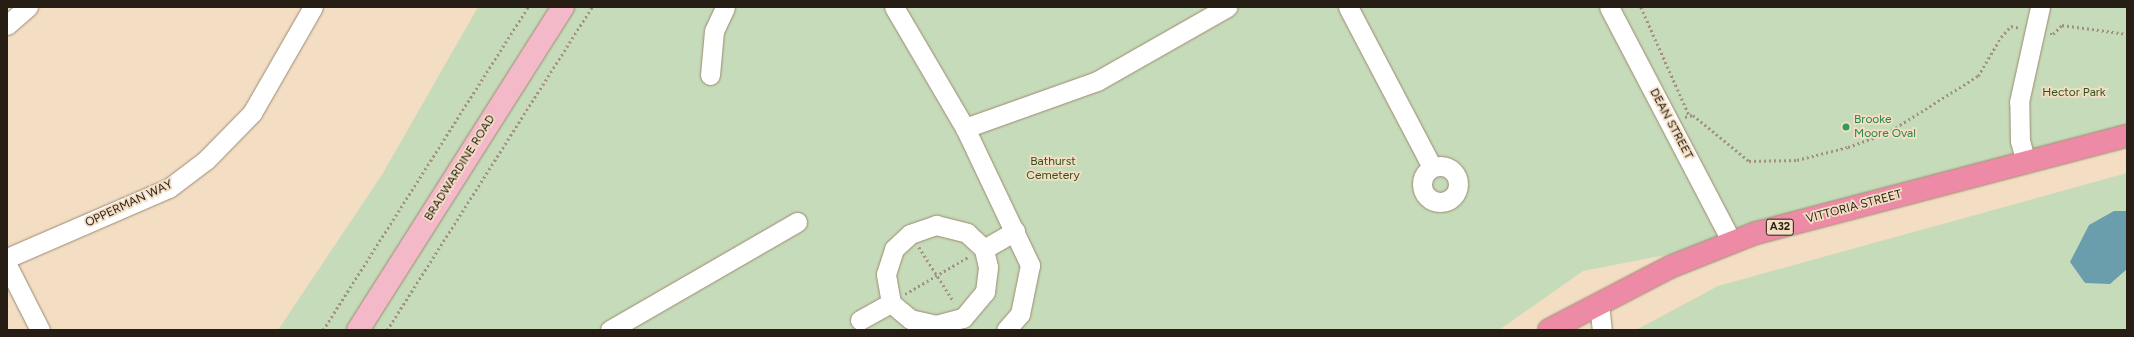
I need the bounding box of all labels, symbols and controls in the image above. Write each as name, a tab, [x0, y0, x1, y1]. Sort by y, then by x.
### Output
street label: DEAN STREET	[1646, 86, 1696, 162]
park label: Hector Park	[2042, 86, 2106, 100]
street label: BRADWARDINE ROAD	[422, 112, 498, 224]
place label: Brooke Moore Oval	[1854, 113, 1916, 141]
marker: Brooke Moore Oval	[1841, 122, 1851, 132]
park label: Bathurst Cemetery	[1026, 155, 1080, 183]
street label: OPPERMAN WAY	[83, 177, 175, 231]
street label: VITTORIA STREET	[1805, 187, 1903, 227]
road number: A32	[1765, 218, 1795, 236]

